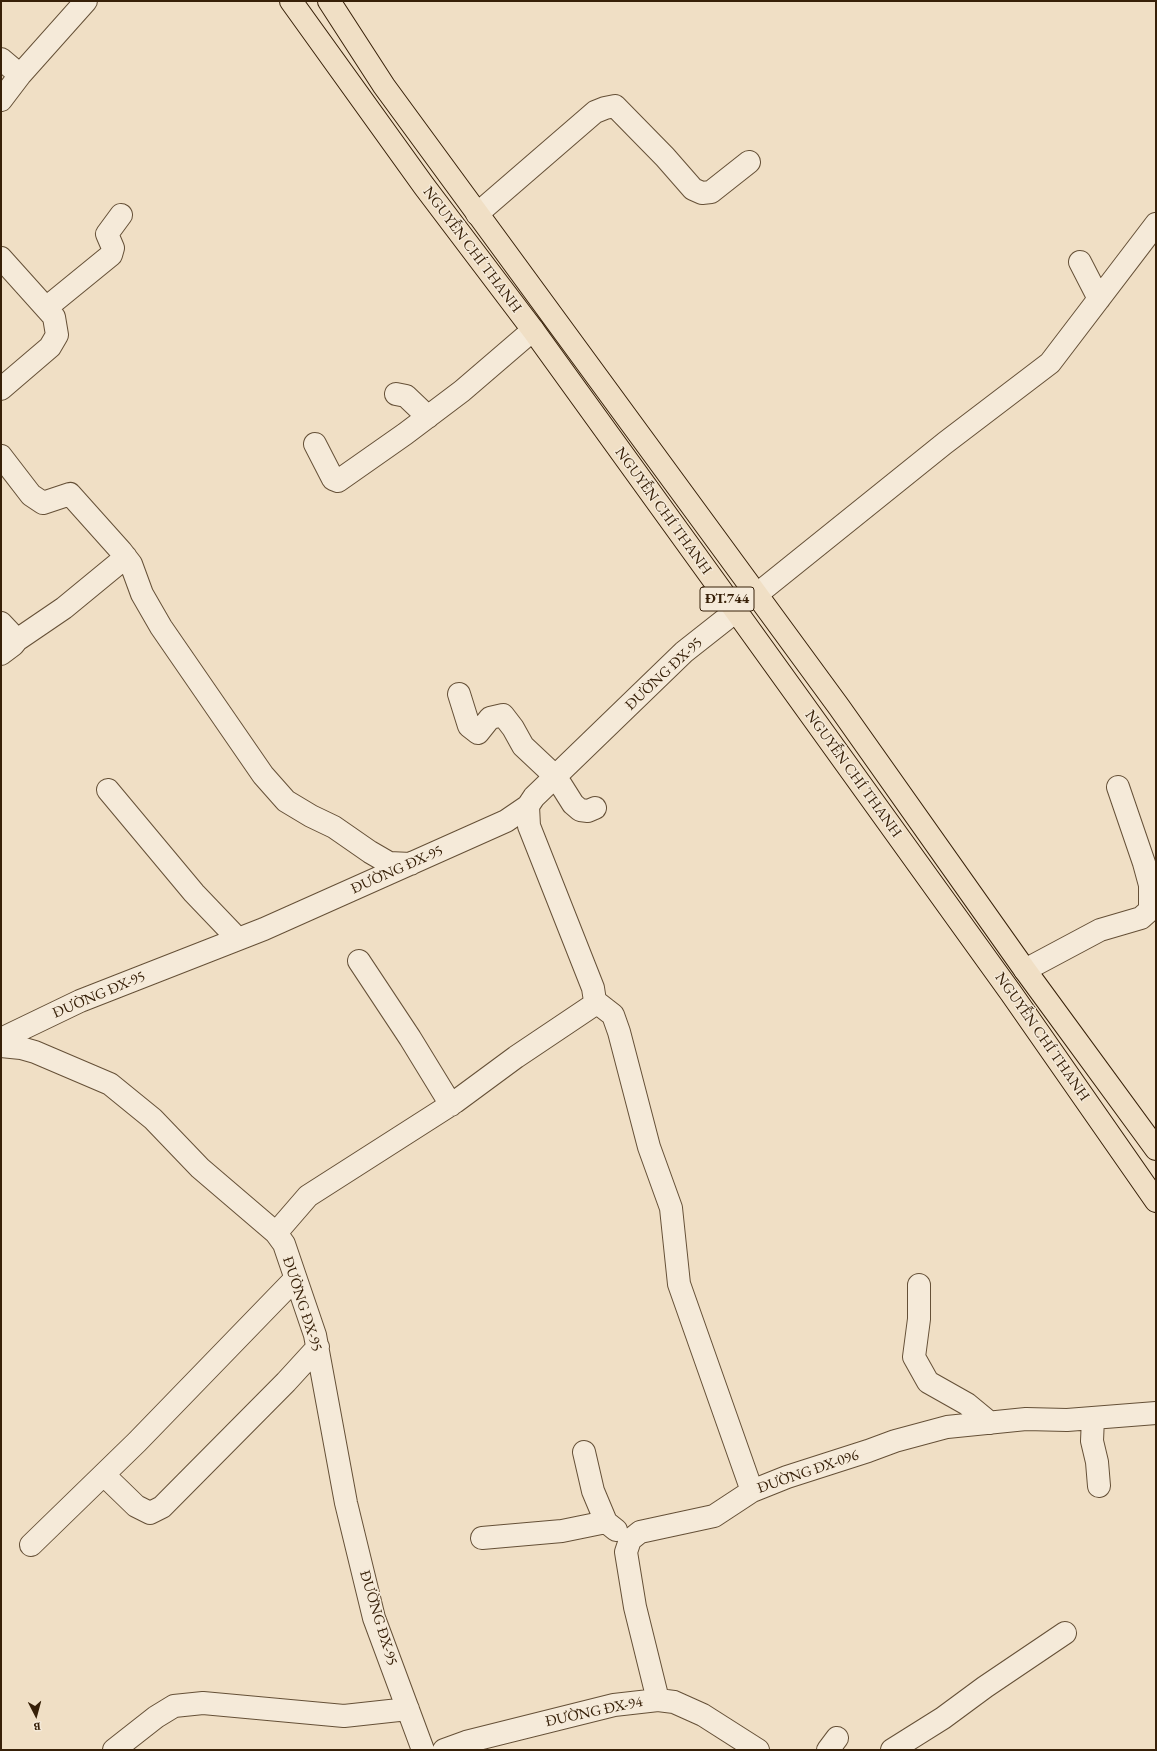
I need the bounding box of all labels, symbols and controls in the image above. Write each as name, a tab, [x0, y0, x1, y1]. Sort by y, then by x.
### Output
street label: NGUYỄN CHÍ THANH	[419, 184, 525, 316]
street label: NGUYỄN CHÍ THANH	[611, 444, 715, 578]
road number: ĐT.744	[700, 587, 754, 611]
street label: ĐƯỜNG ĐX-95	[622, 634, 706, 714]
street label: NGUYỄN CHÍ THANH	[801, 707, 905, 841]
street label: ĐƯỜNG ĐX-95	[348, 842, 446, 898]
street label: ĐƯỜNG ĐX-95	[50, 967, 148, 1023]
street label: NGUYỄN CHÍ THANH	[991, 969, 1093, 1105]
street label: ĐƯỜNG ĐX-95	[278, 1254, 326, 1354]
street label: ĐƯỜNG ĐX-096	[755, 1446, 861, 1498]
street label: ĐƯỜNG ĐX-95	[355, 1568, 401, 1668]
street label: ĐƯỜNG ĐX-94	[544, 1693, 644, 1731]
north arrow	[16, 1695, 56, 1735]
text: B	[33, 1720, 41, 1734]

